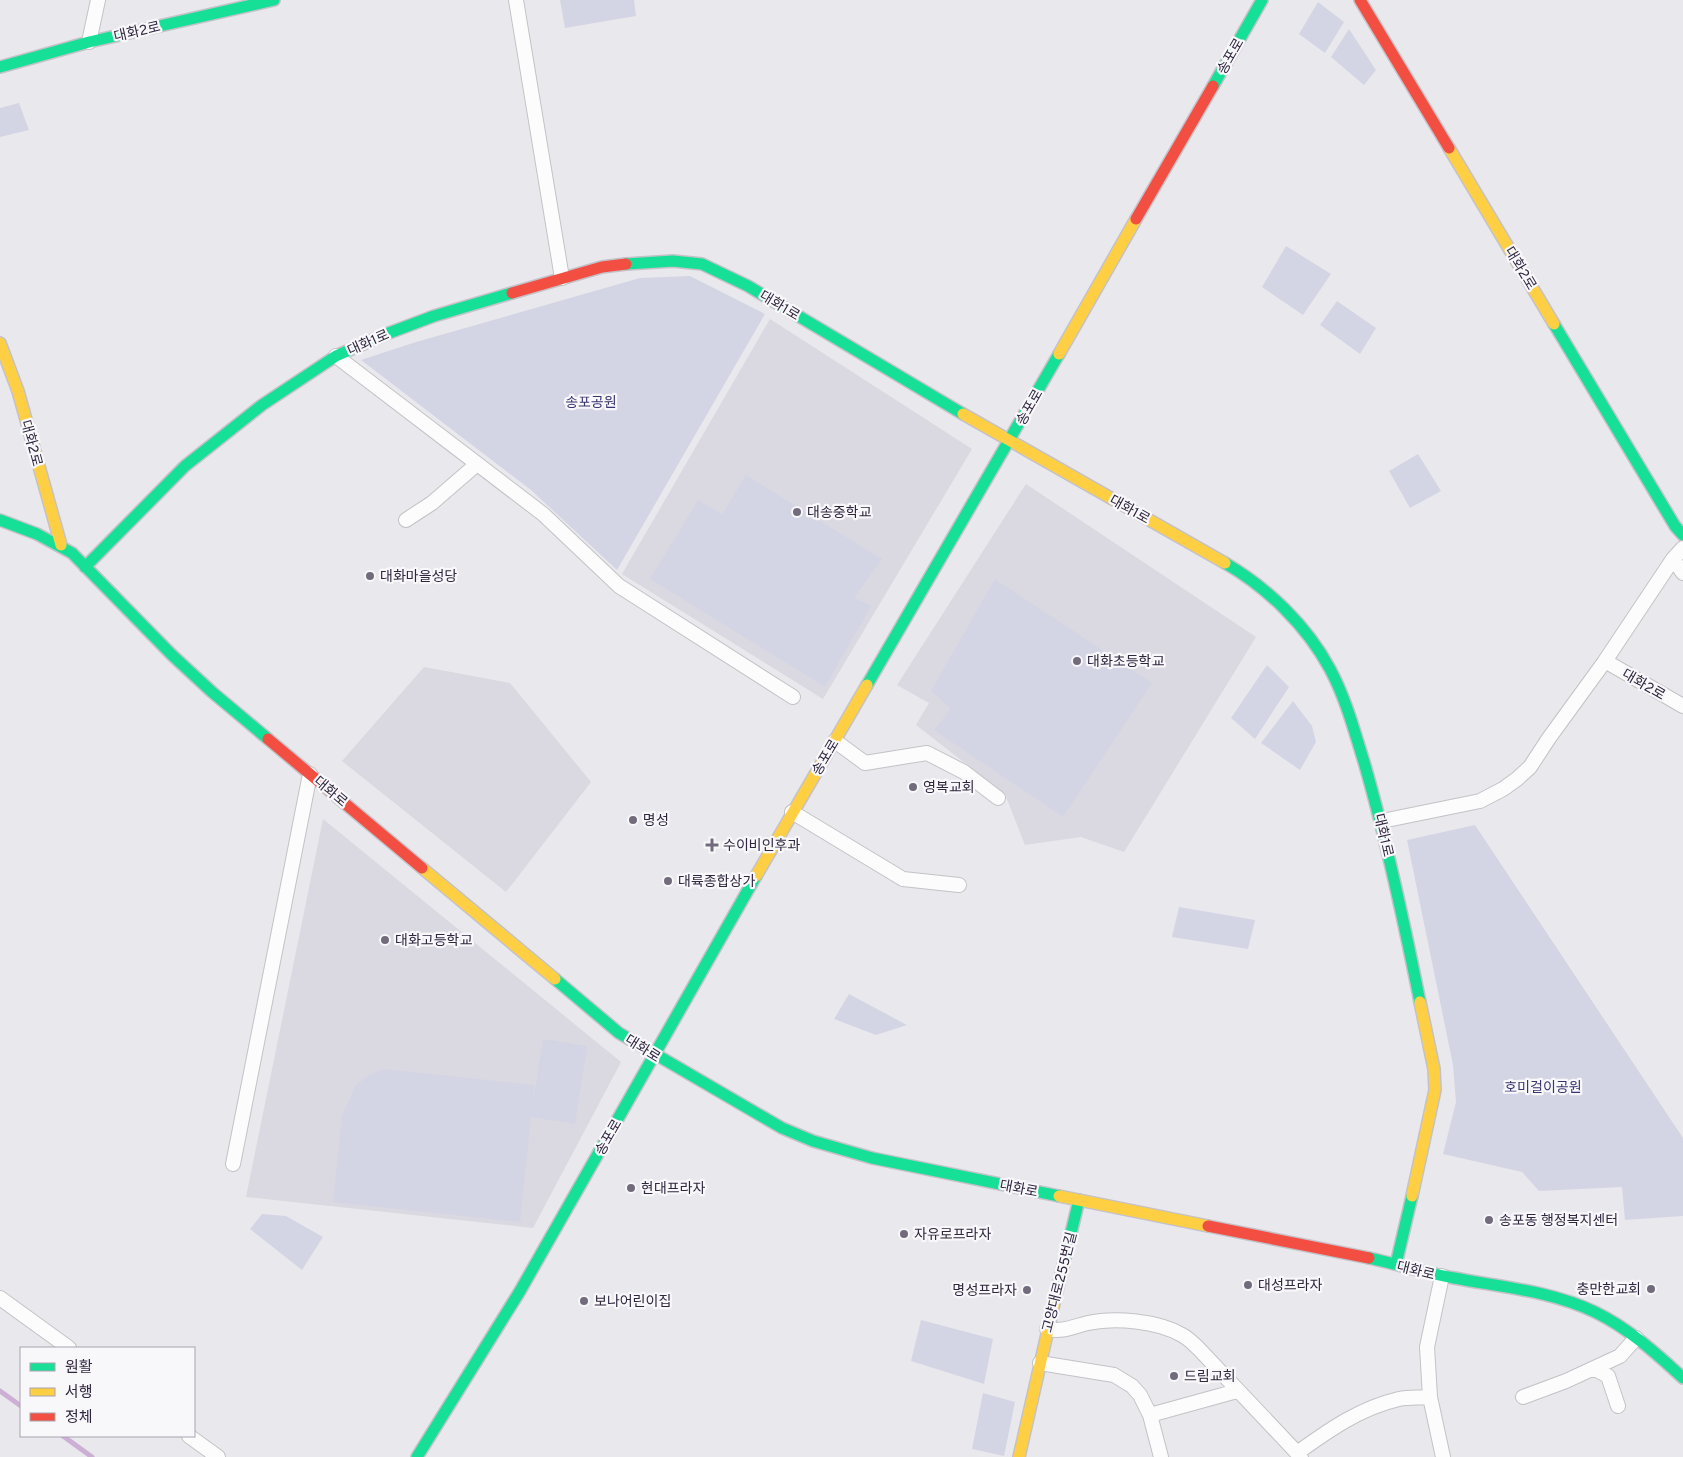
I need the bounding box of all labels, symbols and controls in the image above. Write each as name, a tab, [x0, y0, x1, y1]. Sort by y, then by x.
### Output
street label: 대화2로	[112, 19, 162, 46]
street label: 송포로	[1214, 36, 1248, 78]
street label: 대화2로	[1500, 244, 1539, 293]
street label: 대화1로	[756, 288, 803, 325]
street label: 대화1로	[345, 327, 392, 360]
street label: 송포로	[1013, 387, 1047, 429]
park label: 송포공원	[565, 395, 617, 412]
street label: 대화2로	[16, 418, 45, 468]
street label: 대화1로	[1106, 492, 1153, 528]
place label: 대송중학교	[807, 504, 872, 522]
marker: 대송중학교	[791, 506, 803, 518]
place label: 대화마을성당	[380, 569, 457, 586]
marker: 대화마을성당	[364, 570, 376, 582]
place label: 대화초등학교	[1087, 653, 1164, 671]
marker: 대화초등학교	[1071, 655, 1083, 667]
street label: 대화2로	[1619, 666, 1668, 705]
street label: 송포로	[809, 737, 844, 779]
street label: 대화로	[310, 773, 350, 811]
place label: 영복교회	[923, 780, 975, 797]
marker: 영복교회	[907, 781, 919, 793]
street label: 대화1로	[1369, 812, 1396, 859]
place label: 명성	[643, 813, 669, 830]
marker: 명성	[627, 814, 639, 826]
marker: 수이비인후과	[705, 838, 719, 852]
place label: 수이비인후과	[723, 838, 800, 855]
place label: 대륙종합상가	[678, 874, 755, 891]
marker: 대륙종합상가	[662, 875, 674, 887]
place label: 대화고등학교	[395, 932, 472, 950]
marker: 대화고등학교	[379, 934, 391, 946]
street label: 대화로	[621, 1032, 663, 1067]
park label: 호미걸이공원	[1504, 1080, 1582, 1097]
street label: 송포로	[592, 1117, 626, 1159]
street label: 대화로	[998, 1177, 1039, 1202]
place label: 현대프라자	[641, 1180, 706, 1198]
marker: 현대프라자	[625, 1182, 637, 1194]
place label: 송포동 행정복지센터	[1499, 1213, 1618, 1230]
marker: 송포동 행정복지센터	[1483, 1214, 1495, 1226]
place label: 자유로프라자	[914, 1227, 991, 1244]
marker: 자유로프라자	[898, 1228, 910, 1240]
street label: 고양대로255번길	[1040, 1230, 1081, 1335]
street label: 대화로	[1395, 1259, 1437, 1284]
place label: 대성프라자	[1258, 1278, 1323, 1295]
marker: 대성프라자	[1242, 1279, 1254, 1291]
place label: 충만한교회	[1577, 1282, 1641, 1299]
place label: 명성프라자	[953, 1283, 1017, 1300]
marker: 충만한교회	[1645, 1283, 1657, 1295]
marker: 명성프라자	[1021, 1284, 1033, 1296]
place label: 보나어린이집	[594, 1294, 671, 1311]
marker: 보나어린이집	[578, 1295, 590, 1307]
legend	[20, 1347, 195, 1437]
text: 원활	[65, 1359, 93, 1378]
place label: 드림교회	[1184, 1369, 1236, 1386]
marker: 드림교회	[1168, 1370, 1180, 1382]
text: 서행	[65, 1384, 93, 1403]
text: 정체	[65, 1409, 93, 1428]

